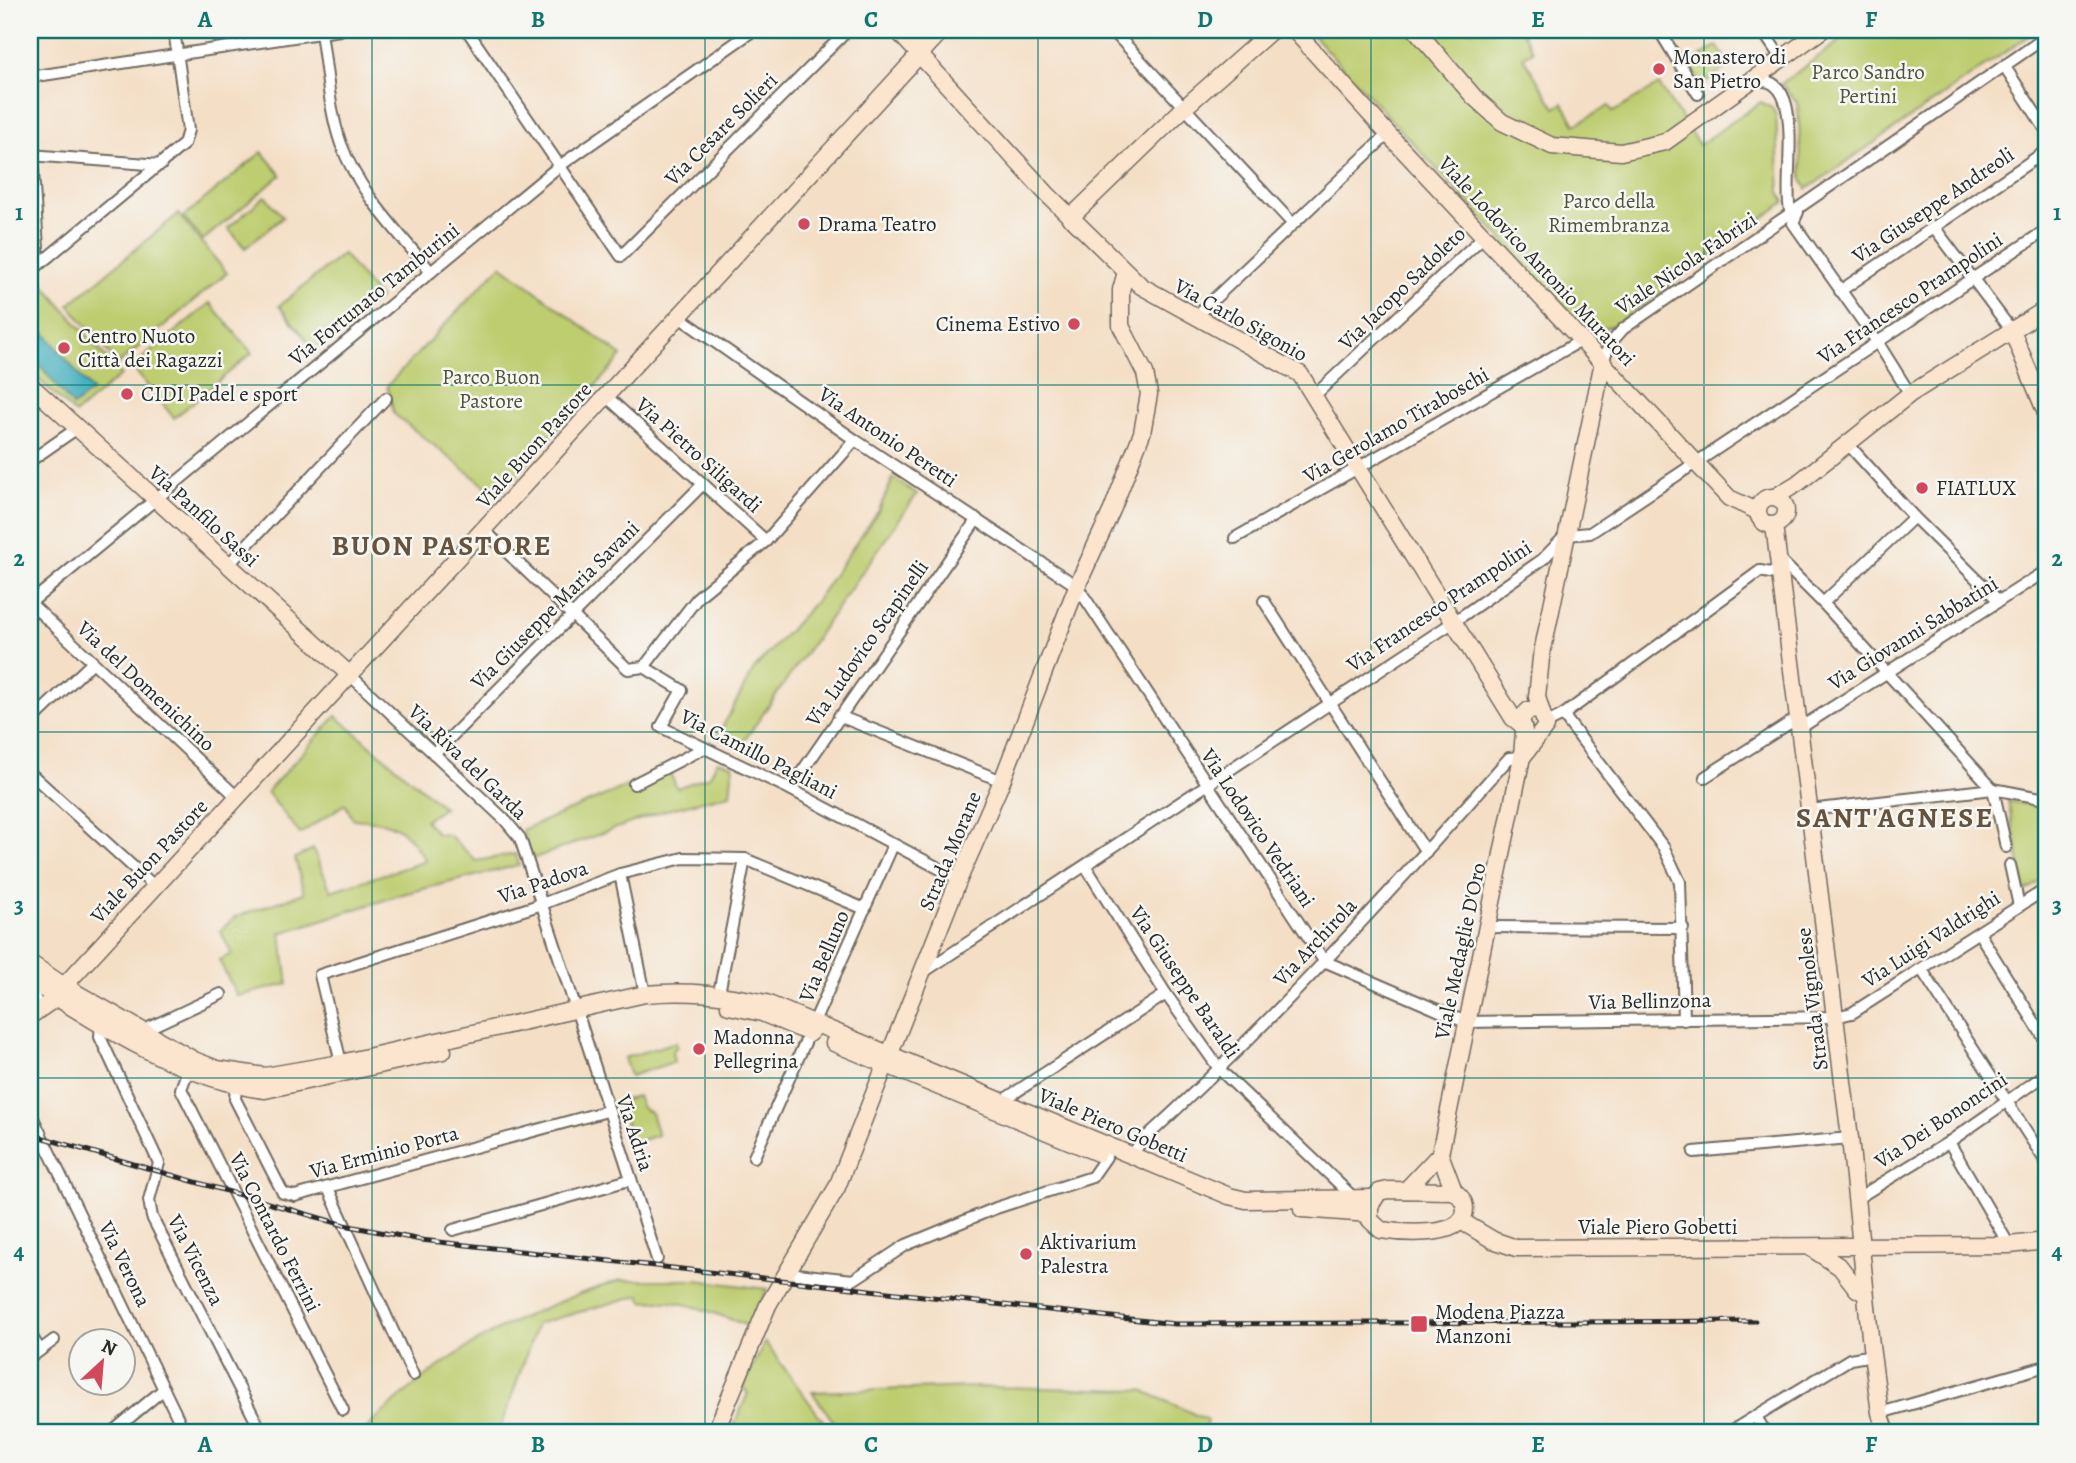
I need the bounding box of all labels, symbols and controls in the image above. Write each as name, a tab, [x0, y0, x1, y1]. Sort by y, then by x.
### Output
text: A	[197, 4, 213, 35]
text: B	[531, 4, 545, 35]
text: C	[864, 4, 878, 35]
text: D	[1197, 4, 1213, 35]
text: E	[1531, 4, 1545, 35]
text: F	[1865, 4, 1878, 35]
place label: Monastero di San Pietro	[1673, 43, 1787, 95]
park label: Parco Sandro Pertini	[1811, 58, 1925, 110]
marker: Monastero di San Pietro	[1651, 61, 1667, 77]
street label: Via Cesare Solieri	[658, 66, 784, 192]
street label: Via Giuseppe Andreoli	[1846, 140, 2020, 270]
street label: Viale Lodovico Antonio Muratori	[1431, 149, 1642, 372]
park label: Parco della Rimembranza	[1548, 187, 1670, 239]
text: 1	[15, 197, 23, 228]
text: 1	[2053, 197, 2061, 228]
street label: Viale Nicola Fabrizi	[1609, 205, 1762, 321]
place label: Drama Teatro	[818, 210, 936, 238]
street label: Via Fortunato Tamburini	[282, 216, 465, 372]
marker: Drama Teatro	[796, 216, 812, 232]
street label: Via Jacopo Sadoleto	[1332, 220, 1472, 357]
street label: Via Francesco Prampolini	[1811, 226, 2008, 371]
street label: Via Carlo Sigonio	[1169, 271, 1313, 368]
place label: Cinema Estivo	[936, 310, 1060, 338]
marker: Cinema Estivo	[1066, 316, 1082, 332]
place label: Centro Nuoto Città dei Ragazzi	[78, 322, 223, 374]
marker: Centro Nuoto Città dei Ragazzi	[56, 340, 72, 356]
street label: Via Gerolamo Tiraboschi	[1297, 360, 1494, 490]
park label: Parco Buon Pastore	[442, 363, 540, 415]
street label: Viale Buon Pastore	[469, 376, 598, 515]
place label: CIDI Padel e sport	[141, 380, 298, 408]
street label: Via Antonio Peretti	[812, 380, 963, 494]
marker: CIDI Padel e sport	[119, 386, 135, 402]
street label: Via Pietro Siligardi	[629, 390, 768, 519]
street label: Via Panfilo Sassi	[142, 458, 265, 573]
place label: FIATLUX	[1936, 474, 2016, 502]
marker: FIATLUX	[1914, 480, 1930, 496]
street label: Via Giuseppe Maria Savani	[464, 514, 646, 696]
district label: BUON PASTORE	[331, 527, 553, 565]
street label: Via Francesco Prampolini	[1340, 534, 1537, 679]
text: 2	[13, 543, 25, 574]
text: 2	[2051, 543, 2063, 574]
street label: Via Ludovico Scapinelli	[798, 554, 935, 733]
street label: Via Giovanni Sabbatini	[1822, 569, 2003, 697]
street label: Via del Domenichino	[70, 614, 221, 757]
street label: Via Riva del Garda	[402, 697, 534, 826]
street label: Via Camillo Pagliani	[675, 702, 842, 806]
street label: Via Lodovico Vedriani	[1194, 742, 1322, 913]
street label: Strada Morane	[912, 787, 988, 915]
street label: Viale Buon Pastore	[83, 793, 214, 930]
district label: SANT'AGNESE	[1796, 799, 1994, 837]
street label: Via Padova	[494, 854, 592, 911]
street label: Viale Medaglie D'Oro	[1427, 860, 1492, 1043]
street label: Via Luigi Valdrighi	[1856, 884, 2005, 995]
text: 3	[14, 890, 24, 921]
text: 3	[2052, 890, 2062, 921]
street label: Via Archirola	[1266, 892, 1363, 993]
street label: Via Giuseppe Baraldi	[1123, 899, 1247, 1064]
street label: Via Belluno	[792, 906, 856, 1007]
street label: Strada Vignolese	[1789, 926, 1835, 1072]
street label: Via Bellinzona	[1587, 986, 1712, 1016]
place label: Madonna Pellegrina	[713, 1023, 798, 1075]
marker: Madonna Pellegrina	[691, 1041, 707, 1057]
street label: Via Dei Bononcini	[1868, 1065, 2013, 1175]
street label: Viale Piero Gobetti	[1033, 1081, 1192, 1169]
street label: Via Adria	[609, 1090, 661, 1175]
street label: Via Erminio Porta	[306, 1119, 462, 1186]
street label: Via Contardo Ferrini	[222, 1147, 327, 1317]
street label: Via Vicenza	[161, 1209, 231, 1311]
street label: Viale Piero Gobetti	[1577, 1213, 1738, 1241]
street label: Via Verona	[92, 1216, 158, 1312]
place label: Aktivarium Palestra	[1039, 1228, 1137, 1280]
text: 4	[14, 1236, 25, 1267]
text: 4	[2052, 1236, 2063, 1267]
marker: Aktivarium Palestra	[1018, 1246, 1034, 1262]
place label: Modena Piazza Manzoni	[1435, 1298, 1565, 1350]
marker: Modena Piazza Manzoni	[1409, 1314, 1429, 1334]
north arrow	[66, 1326, 136, 1396]
text: N	[97, 1333, 121, 1362]
text: A	[197, 1429, 213, 1460]
text: B	[531, 1429, 545, 1460]
text: C	[864, 1429, 878, 1460]
text: D	[1197, 1429, 1213, 1460]
text: E	[1531, 1429, 1545, 1460]
text: F	[1865, 1429, 1878, 1460]

